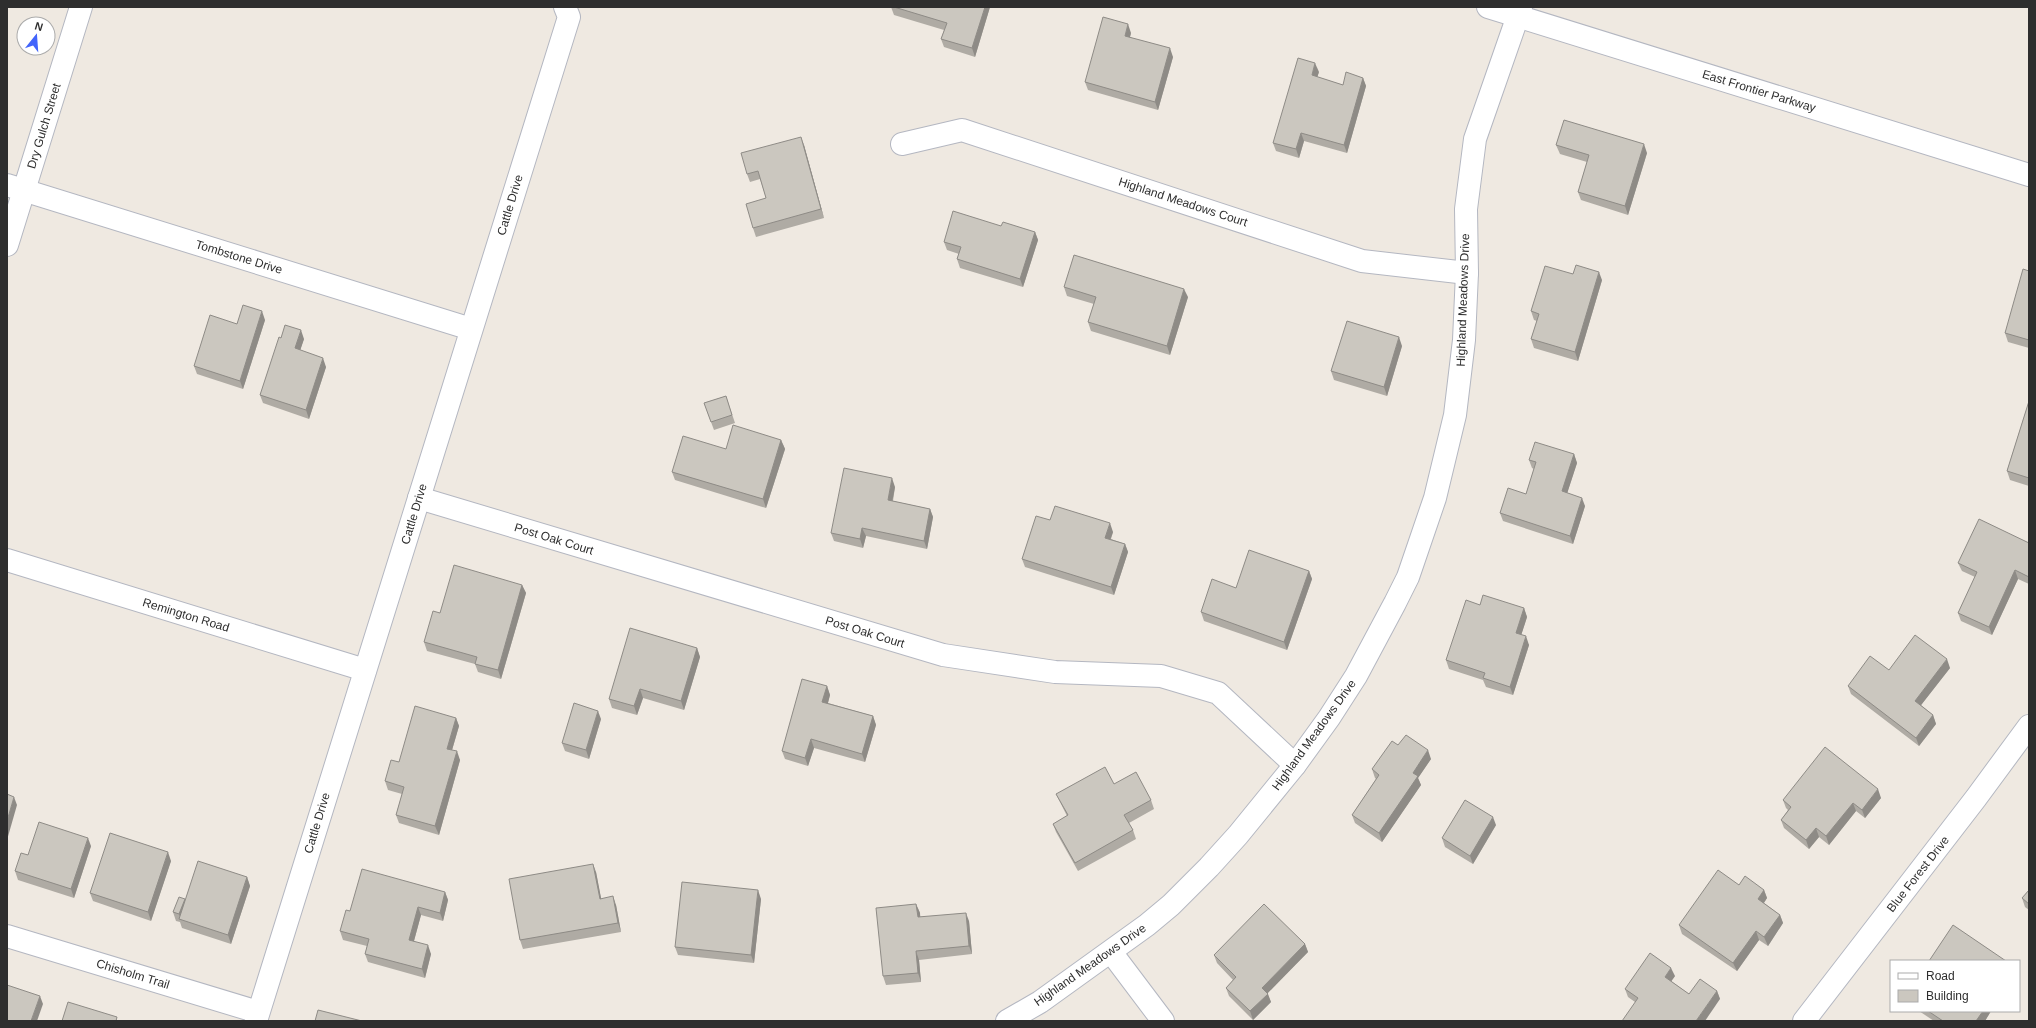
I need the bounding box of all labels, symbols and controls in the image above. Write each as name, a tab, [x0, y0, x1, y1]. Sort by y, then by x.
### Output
north arrow	[16, 16, 56, 56]
text: N	[33, 20, 45, 33]
street label: East Frontier Parkway	[1701, 67, 1817, 115]
street label: Dry Gulch Street	[24, 81, 64, 170]
street label: Cattle Drive	[494, 173, 526, 237]
street label: Highland Meadows Court	[1117, 175, 1250, 230]
street label: Highland Meadows Drive	[1454, 233, 1472, 367]
street label: Tombstone Drive	[194, 237, 284, 277]
street label: Cattle Drive	[398, 482, 430, 546]
street label: Post Oak Court	[513, 520, 596, 558]
street label: Remington Road	[141, 595, 231, 635]
street label: Post Oak Court	[824, 613, 907, 651]
street label: Highland Meadows Drive	[1269, 677, 1359, 793]
street label: Cattle Drive	[301, 791, 333, 855]
street label: Blue Forest Drive	[1884, 833, 1952, 915]
street label: Highland Meadows Drive	[1031, 921, 1149, 1009]
street label: Chisholm Trail	[95, 956, 171, 992]
legend	[1890, 960, 2020, 1012]
text: Road	[1926, 969, 1955, 983]
text: Building	[1926, 989, 1969, 1003]

